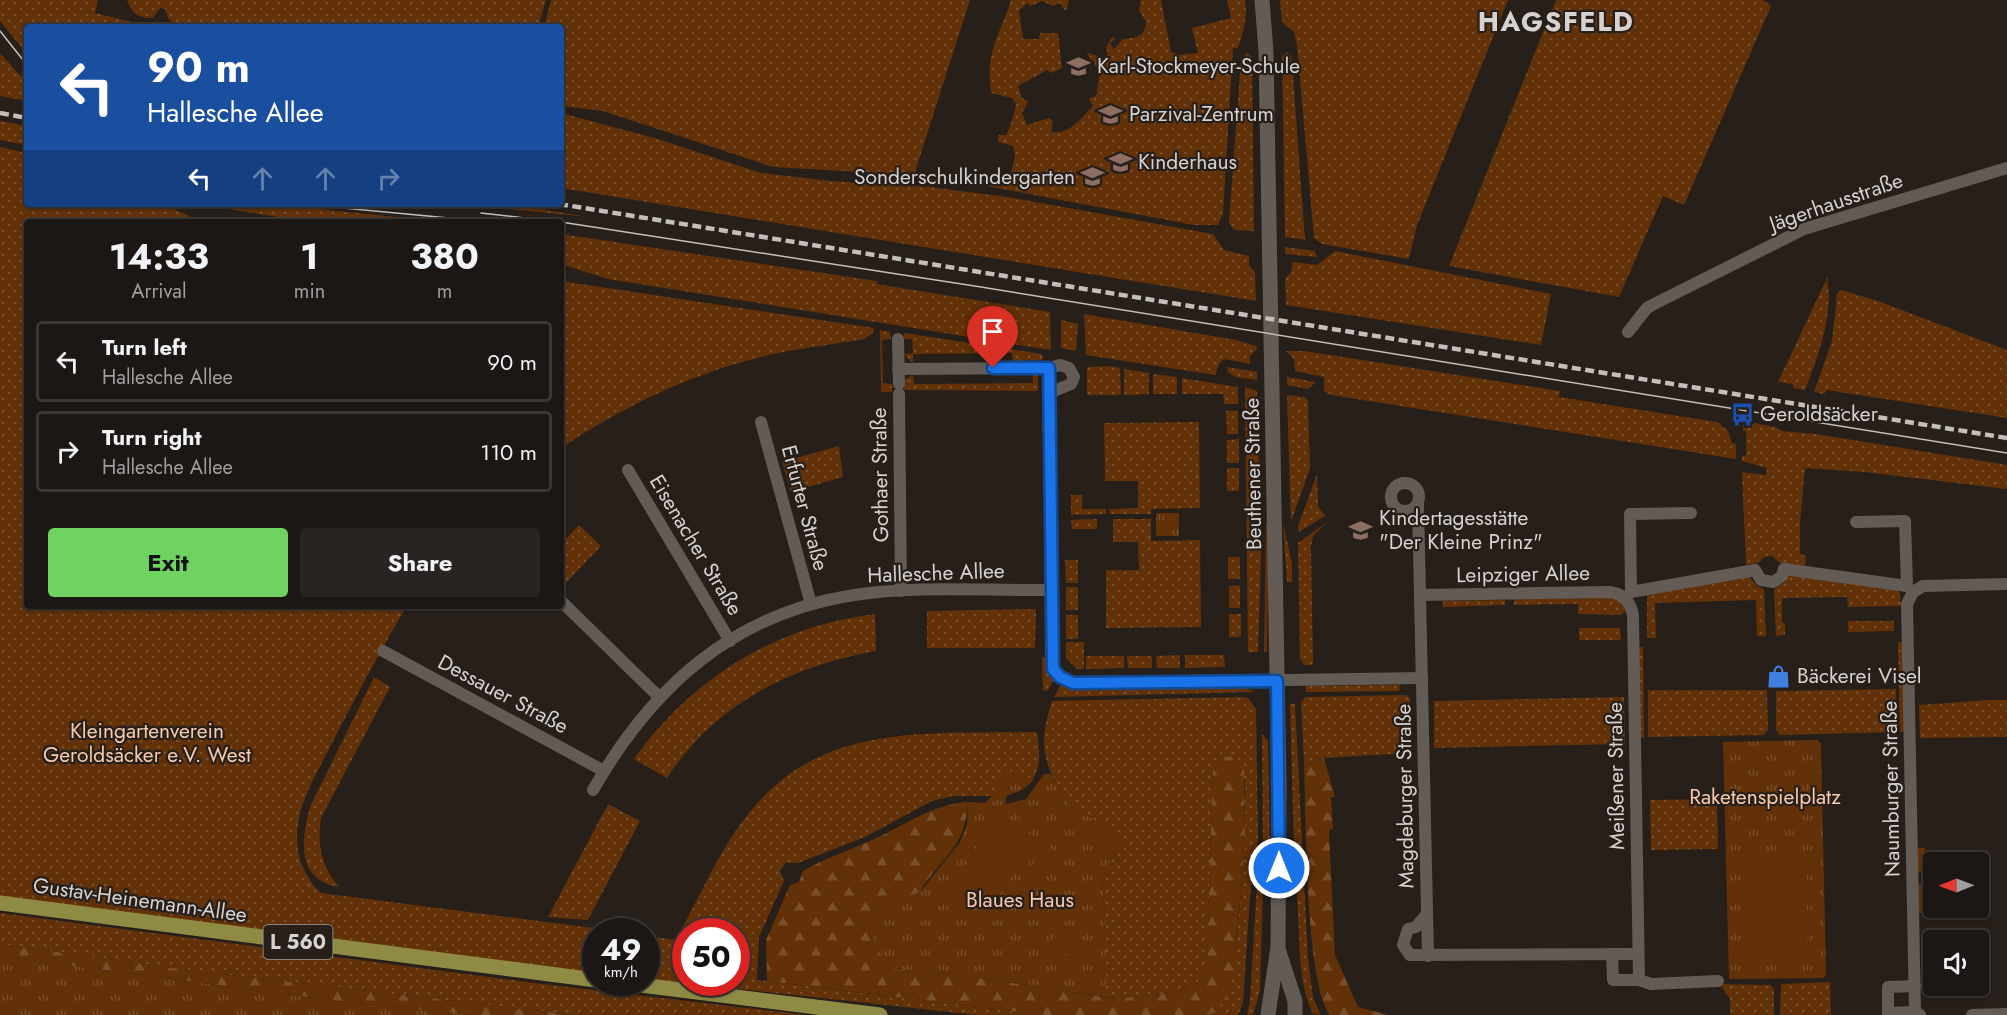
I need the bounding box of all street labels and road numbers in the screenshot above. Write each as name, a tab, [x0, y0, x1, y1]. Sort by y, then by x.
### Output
street label: Jägerhausstraße	[1762, 165, 1907, 240]
street label: Beuthener Straße	[1237, 397, 1269, 550]
street label: Gothaer Straße	[864, 407, 896, 543]
street label: Erfurter Straße	[774, 442, 836, 574]
street label: Eisenacher Straße	[642, 469, 750, 621]
street label: Hallesche Allee	[867, 556, 1005, 590]
street label: Leipziger Allee	[1456, 558, 1590, 590]
street label: Dessauer Straße	[432, 647, 574, 741]
street label: Naumburger Straße	[1874, 700, 1908, 877]
street label: Meißener Straße	[1600, 702, 1632, 850]
street label: Magdeburger Straße	[1388, 703, 1422, 889]
street label: Gustav-Heinemann-Allee	[31, 870, 249, 930]
road number: L 560	[264, 925, 332, 959]

